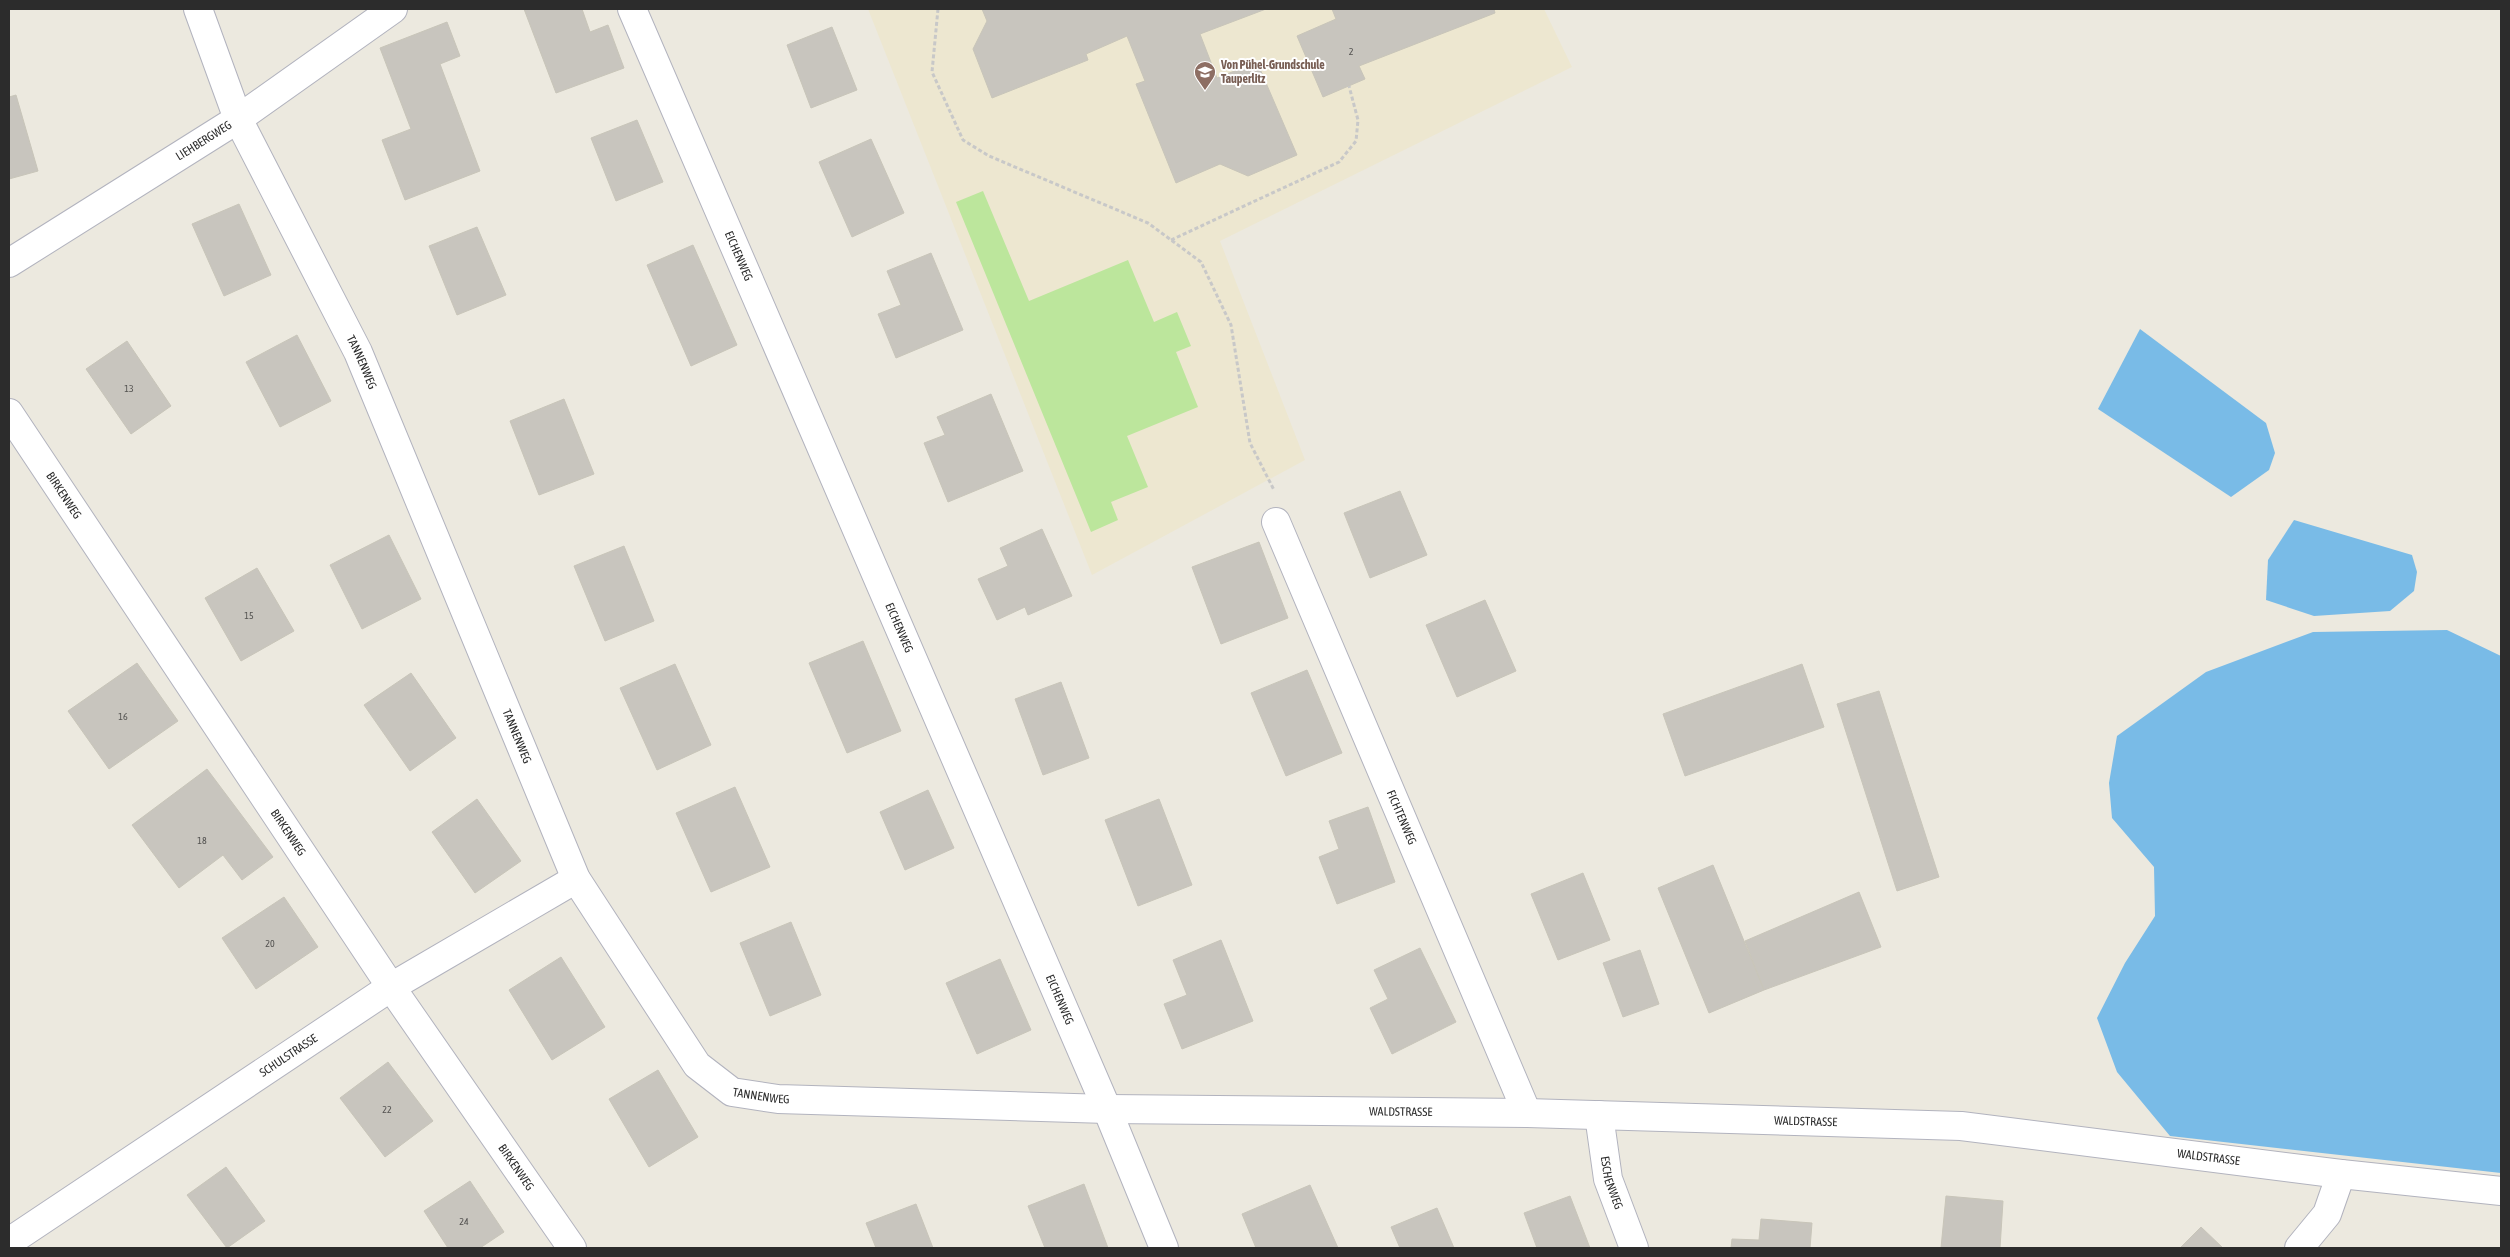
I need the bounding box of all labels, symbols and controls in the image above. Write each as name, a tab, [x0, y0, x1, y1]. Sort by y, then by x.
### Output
house number: 2	[1349, 46, 1354, 57]
place label: Von Pühel-Grundschule Tauperlitz	[1220, 58, 1325, 86]
school or university icon: Von Pühel-Grundschule Tauperlitz	[1193, 60, 1217, 91]
street label: LIEHBERGWEG	[173, 118, 234, 163]
street label: EICHENWEG	[722, 229, 756, 283]
street label: TANNENWEG	[344, 333, 380, 391]
house number: 13	[124, 383, 134, 394]
street label: BIRKENWEG	[43, 469, 84, 521]
street label: EICHENWEG	[882, 601, 916, 655]
house number: 15	[244, 610, 254, 621]
street label: TANNENWEG	[500, 707, 534, 765]
house number: 16	[118, 711, 128, 722]
street label: FICHTENWEG	[1384, 788, 1419, 847]
street label: BIRKENWEG	[268, 807, 309, 859]
house number: 18	[197, 835, 207, 846]
house number: 20	[265, 938, 275, 949]
street label: EICHENWEG	[1043, 972, 1077, 1027]
street label: SCHULSTRASSE	[257, 1031, 320, 1080]
street label: TANNENWEG	[732, 1085, 790, 1106]
house number: 22	[382, 1104, 392, 1115]
street label: WALDSTRASSE	[1369, 1104, 1432, 1119]
street label: WALDSTRASSE	[1774, 1113, 1837, 1129]
street label: BIRKENWEG	[495, 1142, 537, 1193]
street label: WALDSTRASSE	[2176, 1146, 2241, 1168]
street label: ESCHENWEG	[1598, 1155, 1626, 1211]
house number: 24	[459, 1216, 469, 1227]

